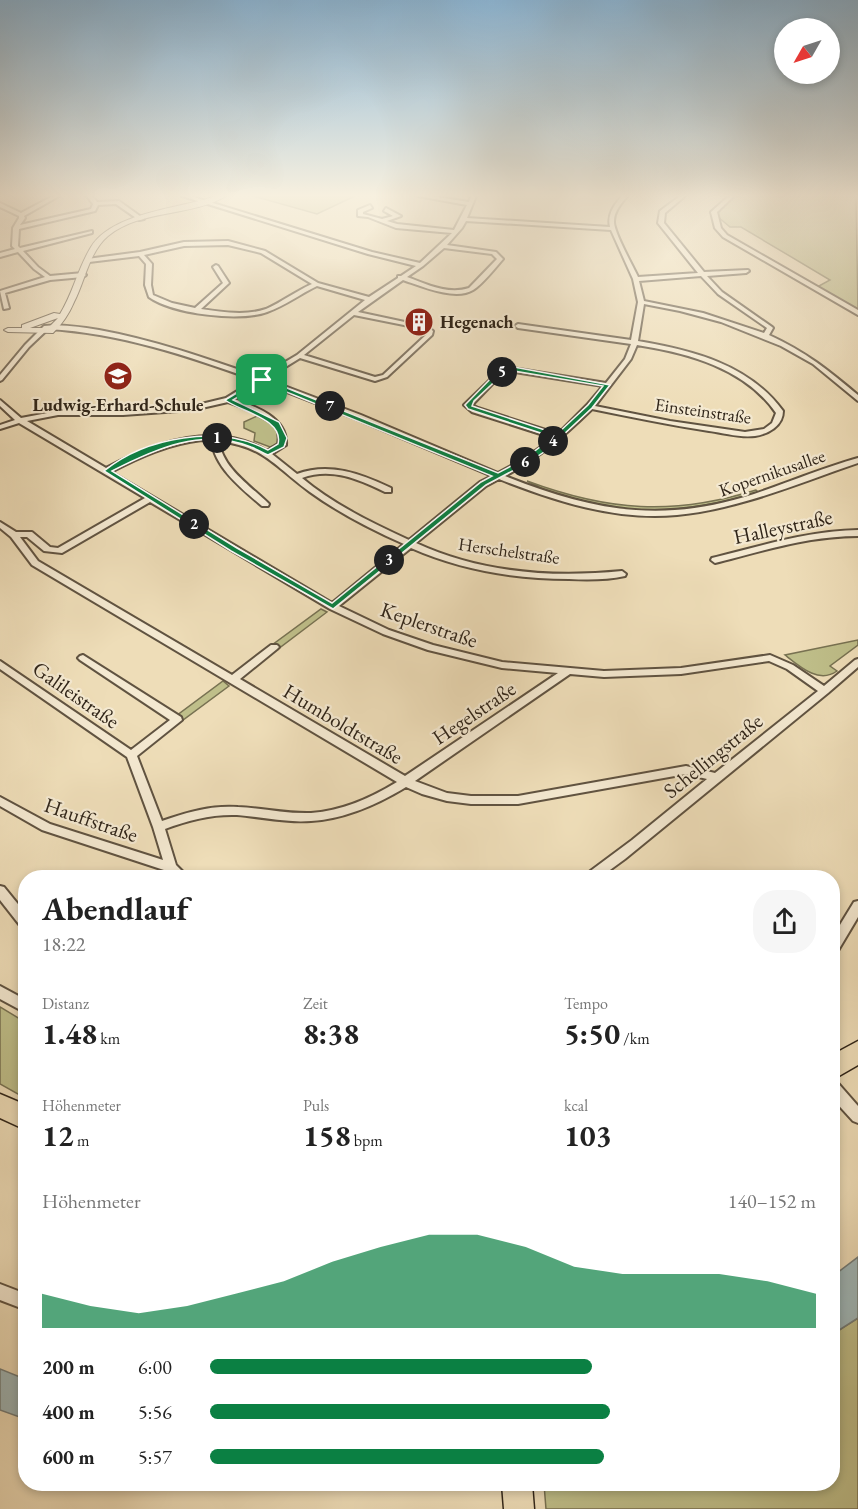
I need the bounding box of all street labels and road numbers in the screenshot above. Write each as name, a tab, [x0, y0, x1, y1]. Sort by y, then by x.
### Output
street label: Einsteinstraße	[653, 392, 753, 429]
street label: Kopernikusallee	[716, 444, 828, 501]
street label: Halleystraße	[731, 503, 835, 550]
street label: Herschelstraße	[457, 532, 561, 569]
street label: Keplerstraße	[377, 595, 481, 654]
street label: Galileistraße	[28, 655, 125, 734]
street label: Hegelstraße	[427, 675, 521, 750]
street label: Humboldtstraße	[278, 677, 408, 770]
street label: Schellingstraße	[657, 707, 768, 804]
street label: Hauffstraße	[41, 791, 142, 848]

